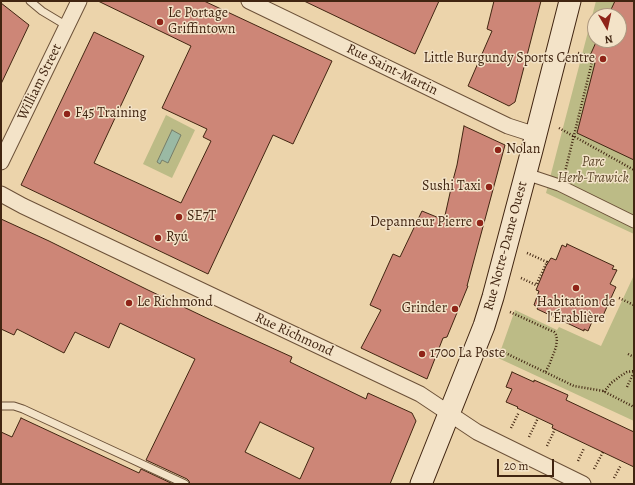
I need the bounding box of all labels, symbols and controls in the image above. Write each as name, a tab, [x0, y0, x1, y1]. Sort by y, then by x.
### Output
place label: Le Portage Griffintown	[168, 6, 235, 38]
north arrow	[587, 8, 627, 48]
marker: Le Portage Griffintown	[155, 17, 165, 27]
text: N	[604, 31, 614, 47]
street label: William Street	[14, 41, 66, 123]
street label: Rue Saint-Martin	[344, 41, 440, 99]
place label: Little Burgundy Sports Centre	[423, 51, 595, 67]
marker: Little Burgundy Sports Centre	[598, 54, 608, 64]
place label: F45 Training	[75, 106, 147, 122]
marker: F45 Training	[62, 109, 72, 119]
place label: Nolan	[506, 142, 540, 158]
marker: Nolan	[493, 145, 503, 155]
park label: Parc Herb-Trawick	[557, 155, 629, 188]
place label: Sushi Taxi	[422, 179, 481, 195]
street label: Rue Notre-Dame Ouest	[481, 179, 531, 313]
marker: Sushi Taxi	[484, 182, 494, 192]
place label: SE7T	[187, 209, 216, 225]
marker: SE7T	[174, 212, 184, 222]
place label: Depanneur Pierre	[370, 215, 472, 231]
marker: Depanneur Pierre	[475, 218, 485, 228]
place label: Ryú	[166, 230, 188, 246]
marker: Ryú	[153, 233, 163, 243]
marker: Habitation de l'Érablière	[571, 283, 581, 293]
place label: Le Richmond	[137, 295, 213, 311]
place label: Habitation de l'Érablière	[537, 295, 615, 328]
marker: Le Richmond	[124, 298, 134, 308]
place label: Grinder	[402, 301, 447, 317]
marker: Grinder	[450, 304, 460, 314]
street label: Rue Richmond	[252, 310, 336, 360]
place label: 1700 La Poste	[430, 346, 505, 362]
marker: 1700 La Poste	[417, 349, 427, 359]
scale bar	[499, 451, 556, 477]
text: 20 m	[504, 458, 528, 474]

